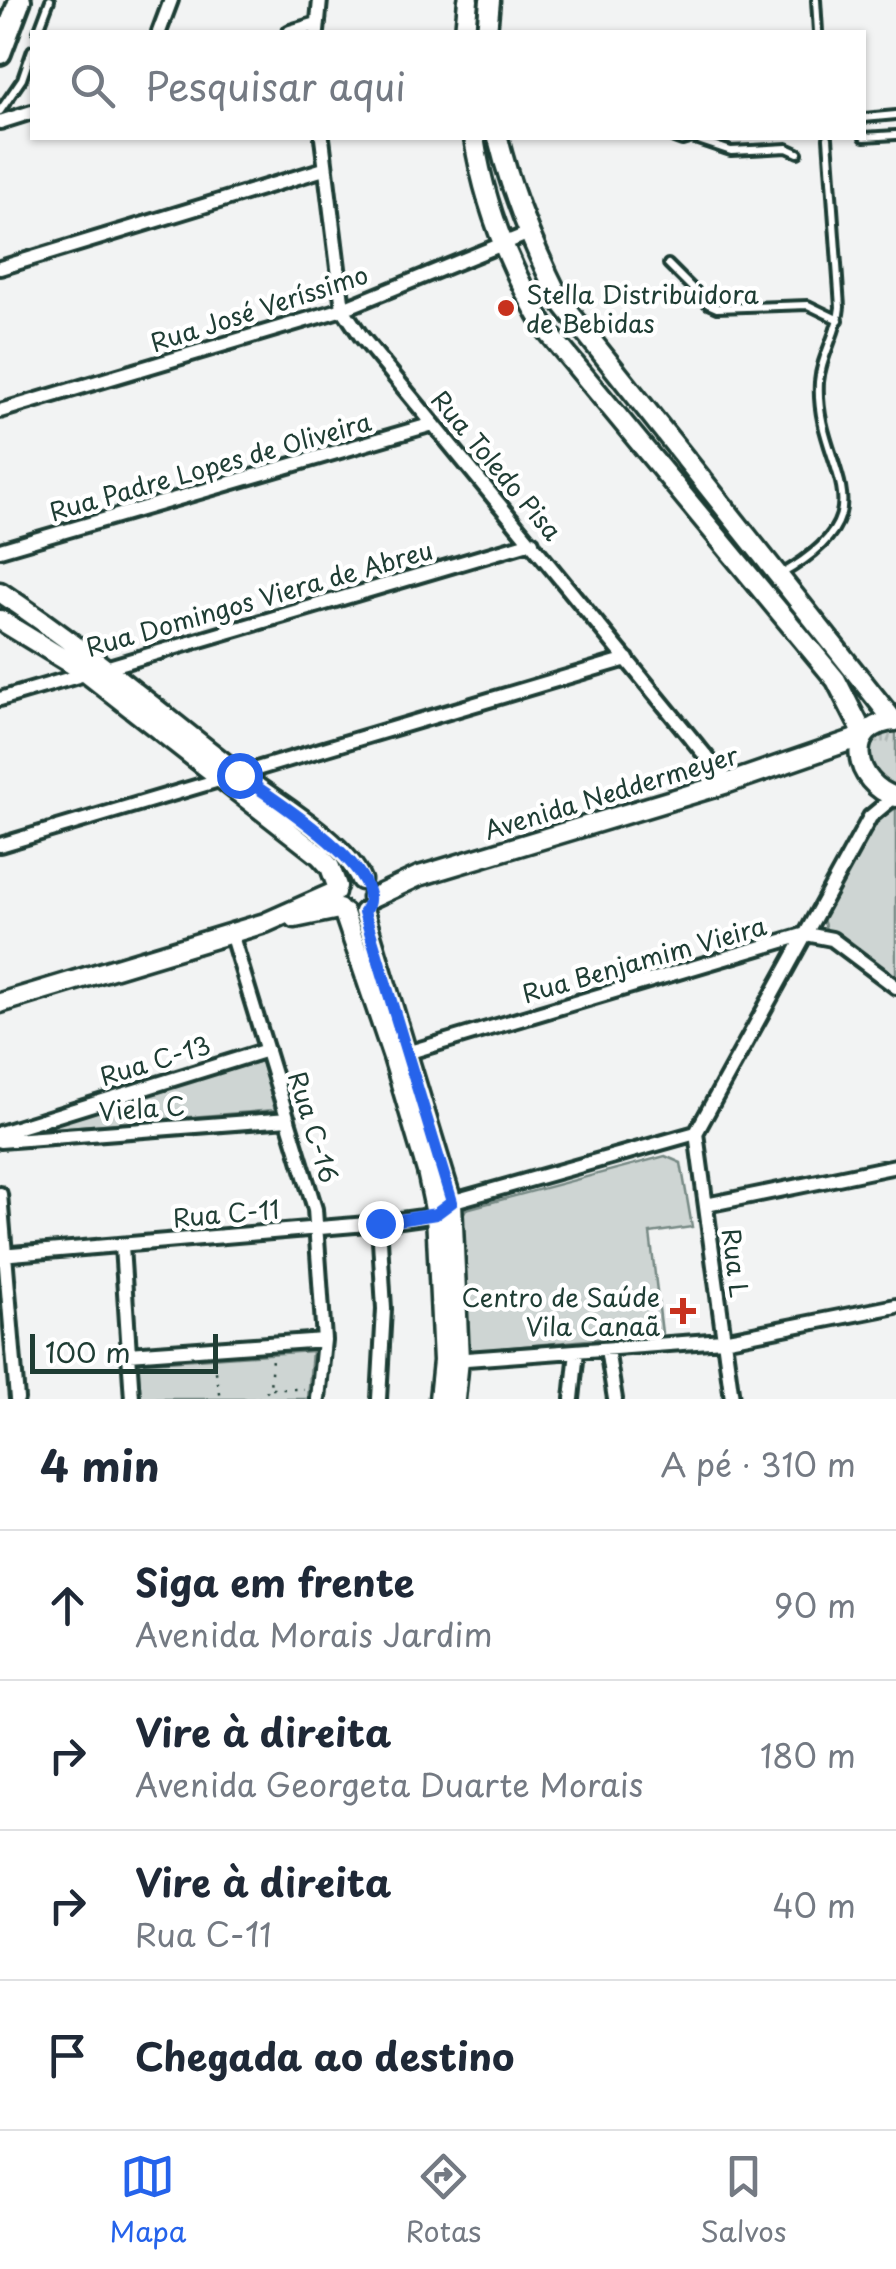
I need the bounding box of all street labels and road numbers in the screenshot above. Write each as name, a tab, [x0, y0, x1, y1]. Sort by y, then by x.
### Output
street label: Rua José Veríssimo	[145, 255, 373, 361]
street label: Rua Toledo Pisa	[423, 382, 571, 549]
street label: Rua Padre Lopes de Oliveira	[45, 402, 375, 530]
street label: Rua Domingos Viera de Abreu	[81, 530, 437, 666]
street label: Avenida Neddermeyer	[479, 735, 743, 849]
street label: Rua Benjamim Vieira	[517, 906, 771, 1012]
street label: Rua C-13	[95, 1025, 215, 1095]
street label: Rua C-16	[279, 1067, 349, 1187]
street label: Viela C	[98, 1086, 186, 1130]
street label: Rua C-11	[171, 1189, 281, 1237]
street label: Rua L	[713, 1226, 759, 1300]

